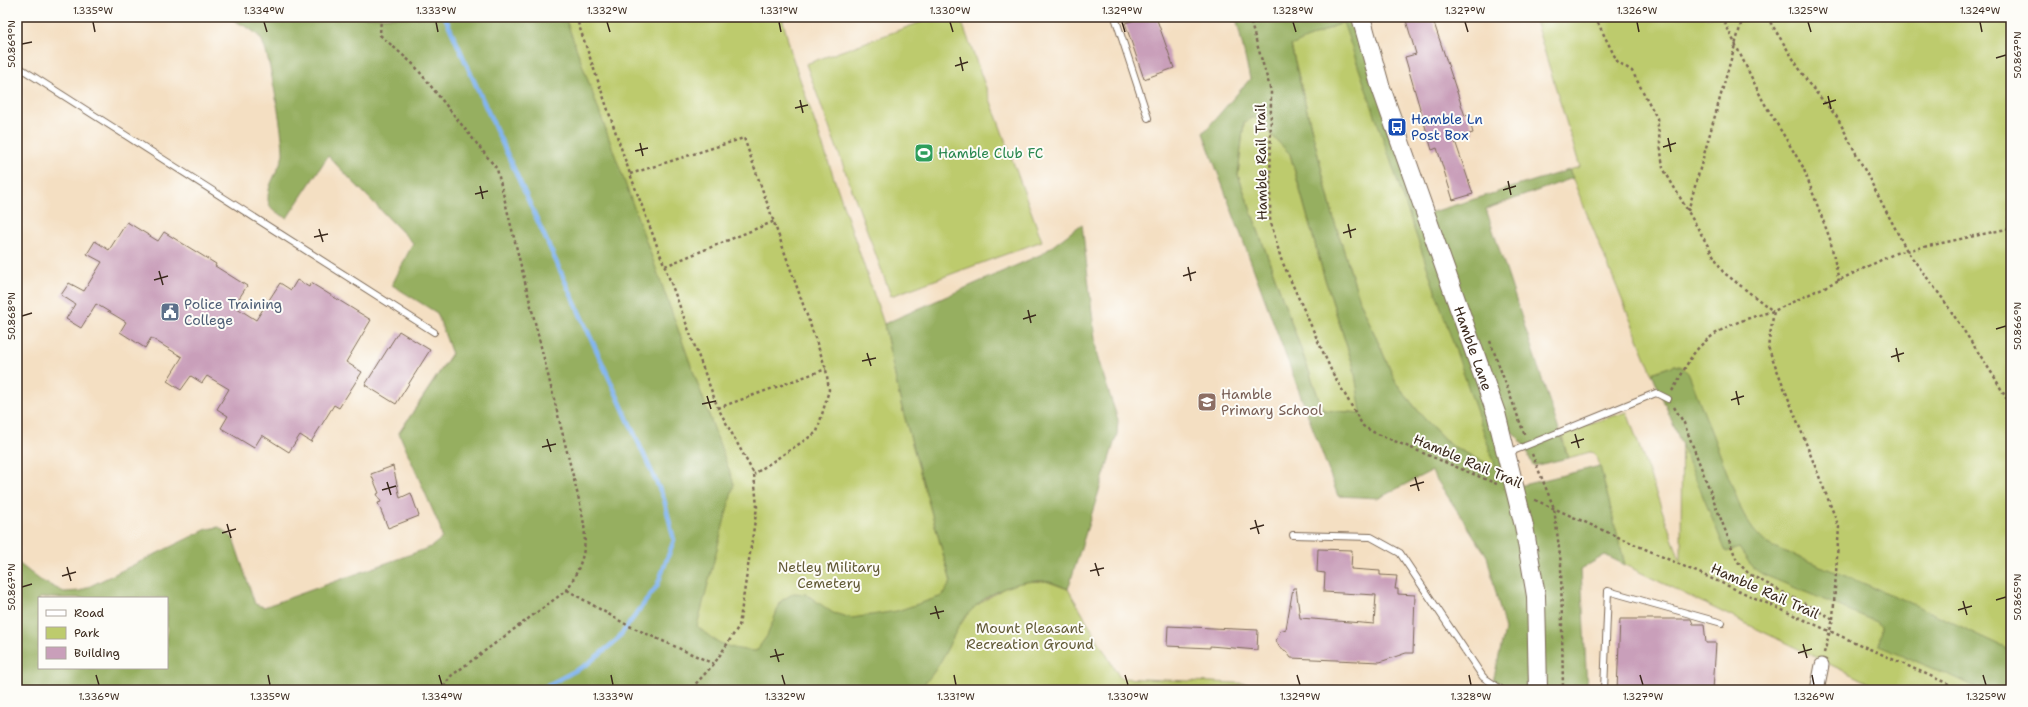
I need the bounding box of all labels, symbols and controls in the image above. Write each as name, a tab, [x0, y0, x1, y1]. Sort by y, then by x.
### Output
text: 1.335°W	[73, 4, 113, 17]
text: 1.334°W	[244, 4, 285, 17]
text: 1.333°W	[416, 4, 457, 17]
text: 1.332°W	[587, 4, 628, 17]
text: 1.331°W	[760, 4, 798, 17]
text: 1.330°W	[929, 4, 971, 17]
text: 1.329°W	[1102, 4, 1143, 17]
text: 1.328°W	[1273, 4, 1314, 17]
text: 1.327°W	[1445, 4, 1486, 17]
text: 1.326°W	[1617, 4, 1658, 17]
text: 1.325°W	[1788, 4, 1828, 17]
text: 1.324°W	[1960, 4, 2001, 17]
text: 50.869°N	[5, 20, 18, 68]
text: 50.867°N	[2011, 31, 2024, 79]
street label: Hamble Rail Trail	[1251, 103, 1271, 220]
place label: Hamble Ln Post Box	[1411, 110, 1483, 144]
bus stop icon: Hamble Ln Post Box	[1386, 116, 1408, 138]
sports icon: Hamble Club FC	[913, 142, 935, 164]
place label: Hamble Club FC	[938, 144, 1043, 162]
text: 50.868°N	[5, 292, 18, 340]
place label: Police Training College	[184, 295, 282, 329]
public building icon: Police Training College	[159, 301, 181, 323]
text: 50.866°N	[2011, 302, 2024, 350]
street label: Hamble Lane	[1450, 304, 1496, 393]
place label: Hamble Primary School	[1221, 385, 1323, 419]
school or university icon: Hamble Primary School	[1196, 391, 1218, 413]
street label: Hamble Rail Trail	[1411, 430, 1526, 492]
park label: Netley Military Cemetery	[778, 558, 880, 592]
street label: Hamble Rail Trail	[1708, 559, 1823, 623]
text: 50.867°N	[5, 563, 18, 611]
text: 50.865°N	[2011, 573, 2024, 621]
legend	[38, 597, 168, 669]
text: Road	[74, 605, 105, 621]
park label: Mount Pleasant Recreation Ground	[966, 619, 1094, 653]
text: Park	[74, 625, 100, 641]
text: Building	[74, 645, 120, 661]
text: 1.336°W	[79, 690, 120, 703]
text: 1.335°W	[250, 690, 290, 703]
text: 1.334°W	[422, 690, 463, 703]
text: 1.333°W	[593, 690, 634, 703]
text: 1.332°W	[765, 690, 806, 703]
text: 1.331°W	[937, 690, 975, 703]
text: 1.330°W	[1107, 690, 1149, 703]
text: 1.329°W	[1280, 690, 1321, 703]
text: 1.328°W	[1451, 690, 1492, 703]
text: 1.327°W	[1623, 690, 1664, 703]
text: 1.326°W	[1794, 690, 1835, 703]
text: 1.325°W	[1966, 690, 2006, 703]

